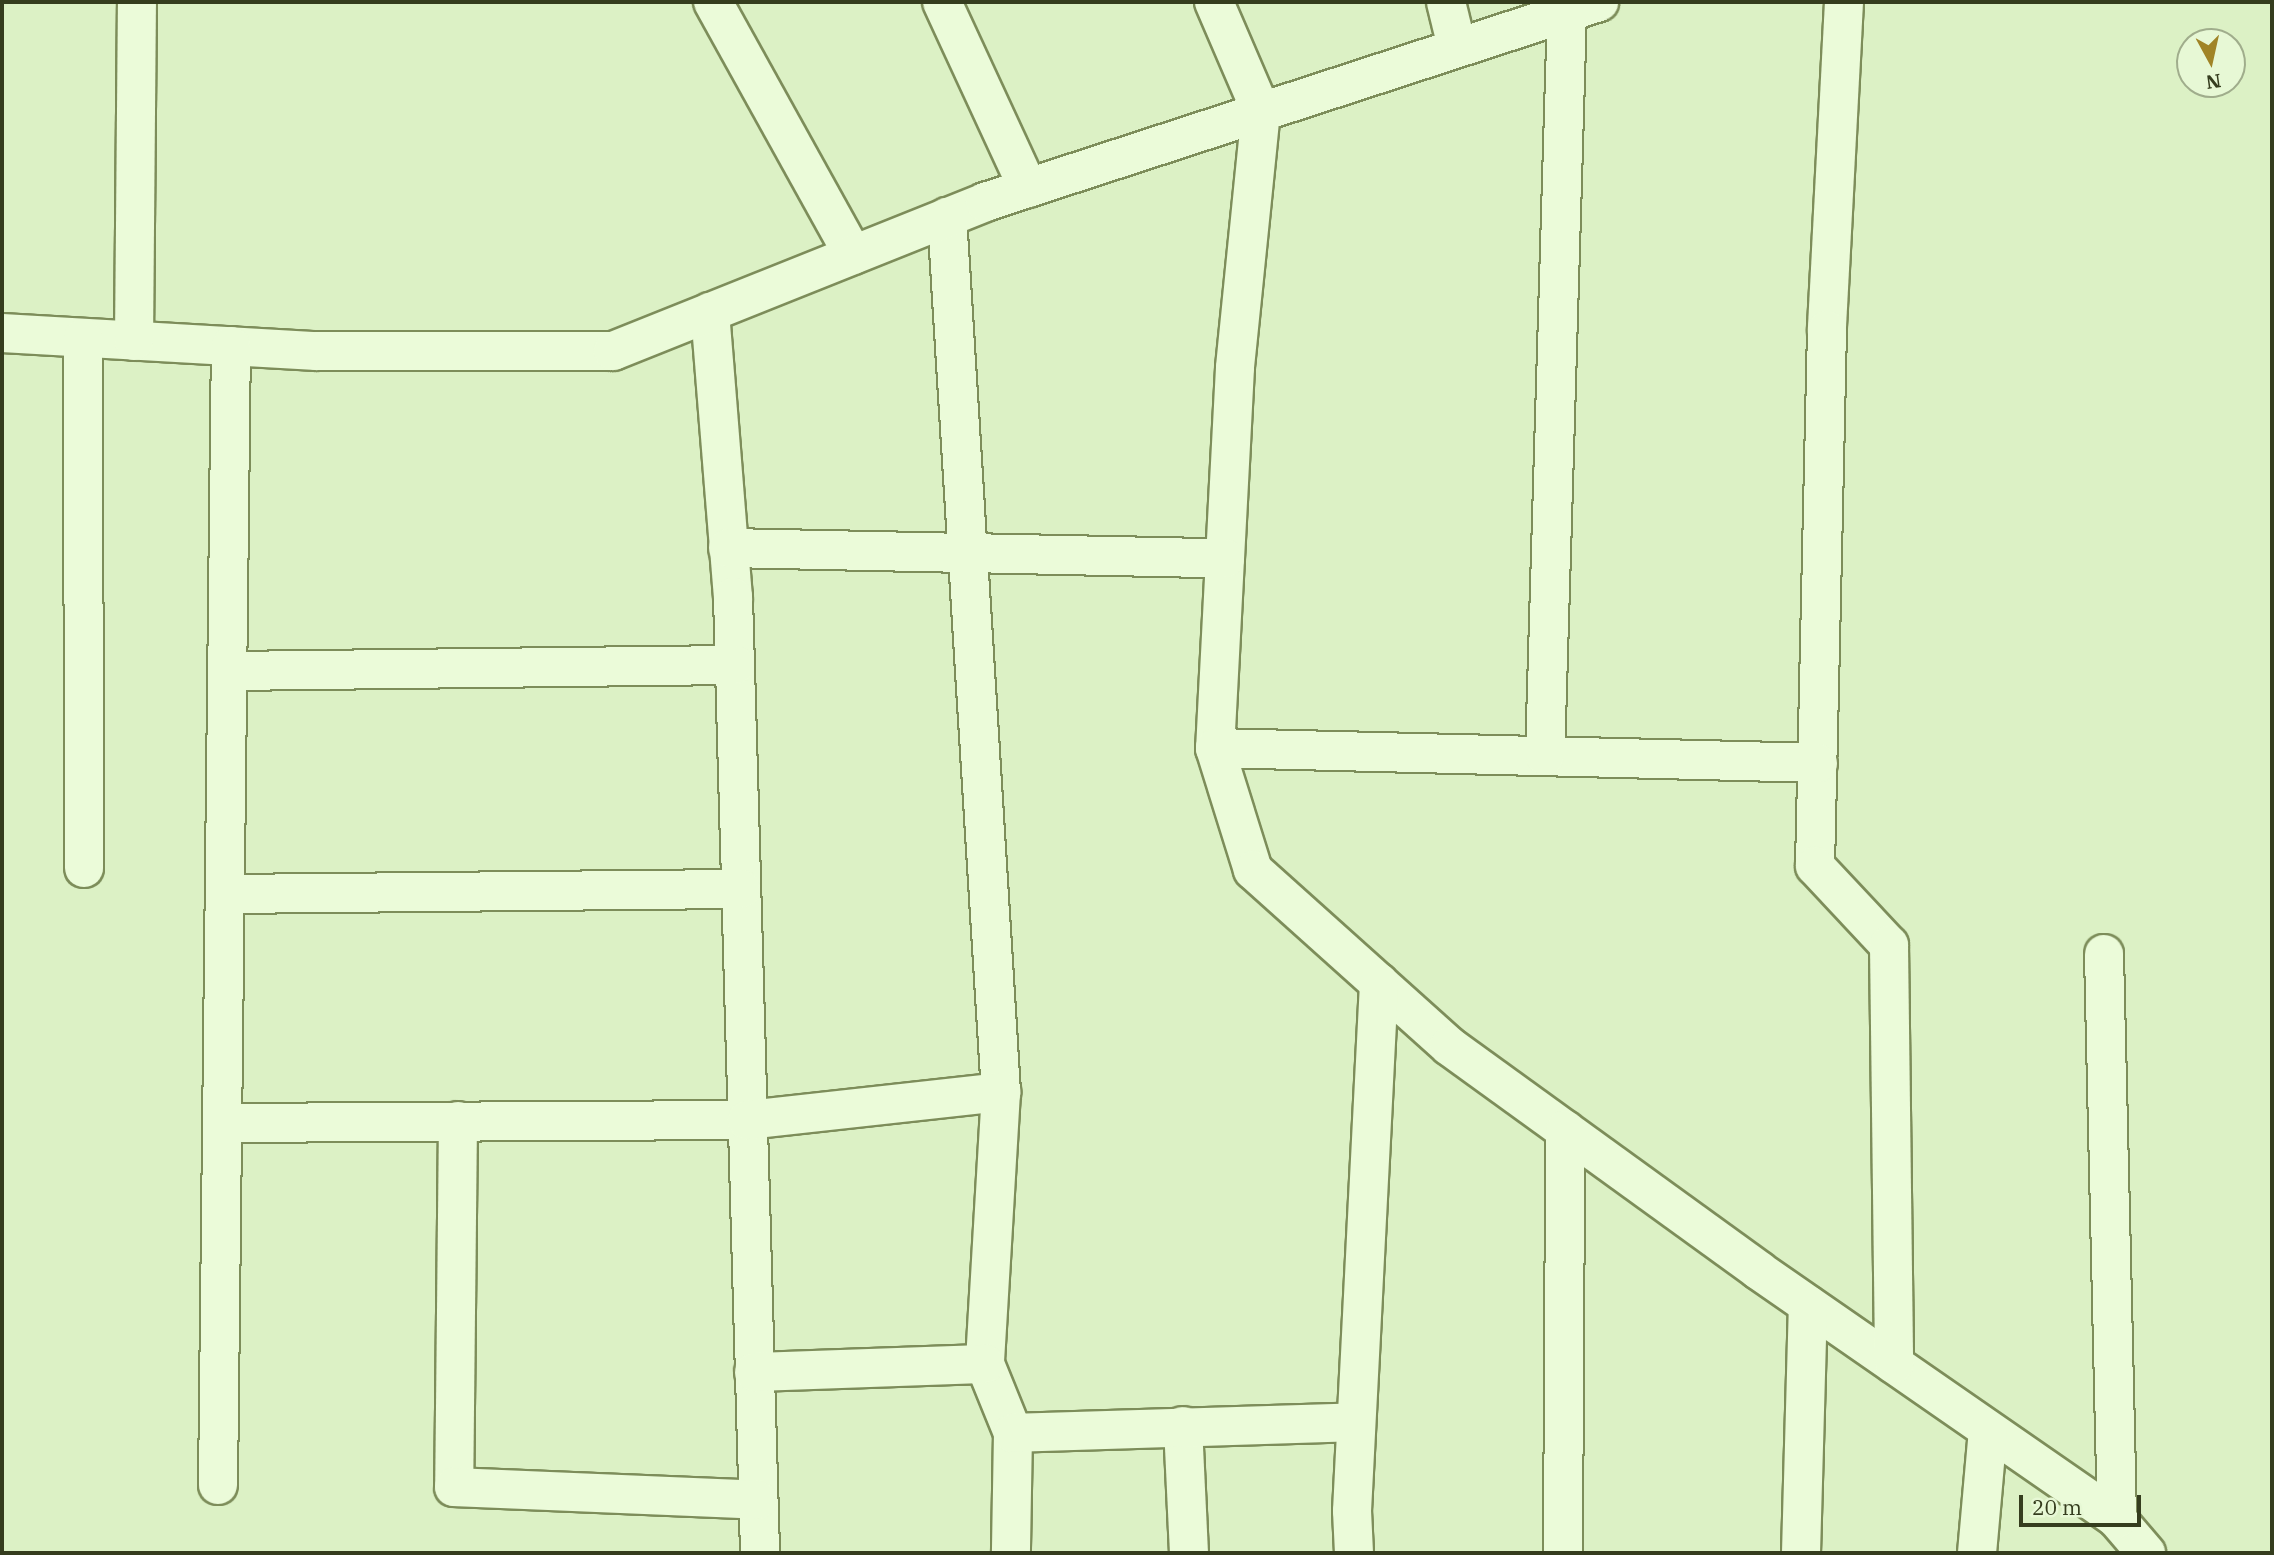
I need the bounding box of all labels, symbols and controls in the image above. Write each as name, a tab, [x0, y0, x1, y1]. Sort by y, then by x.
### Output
north arrow	[2176, 28, 2246, 98]
text: N	[2205, 69, 2223, 95]
scale bar	[2022, 1482, 2144, 1526]
text: 20 m	[2032, 1493, 2082, 1521]

